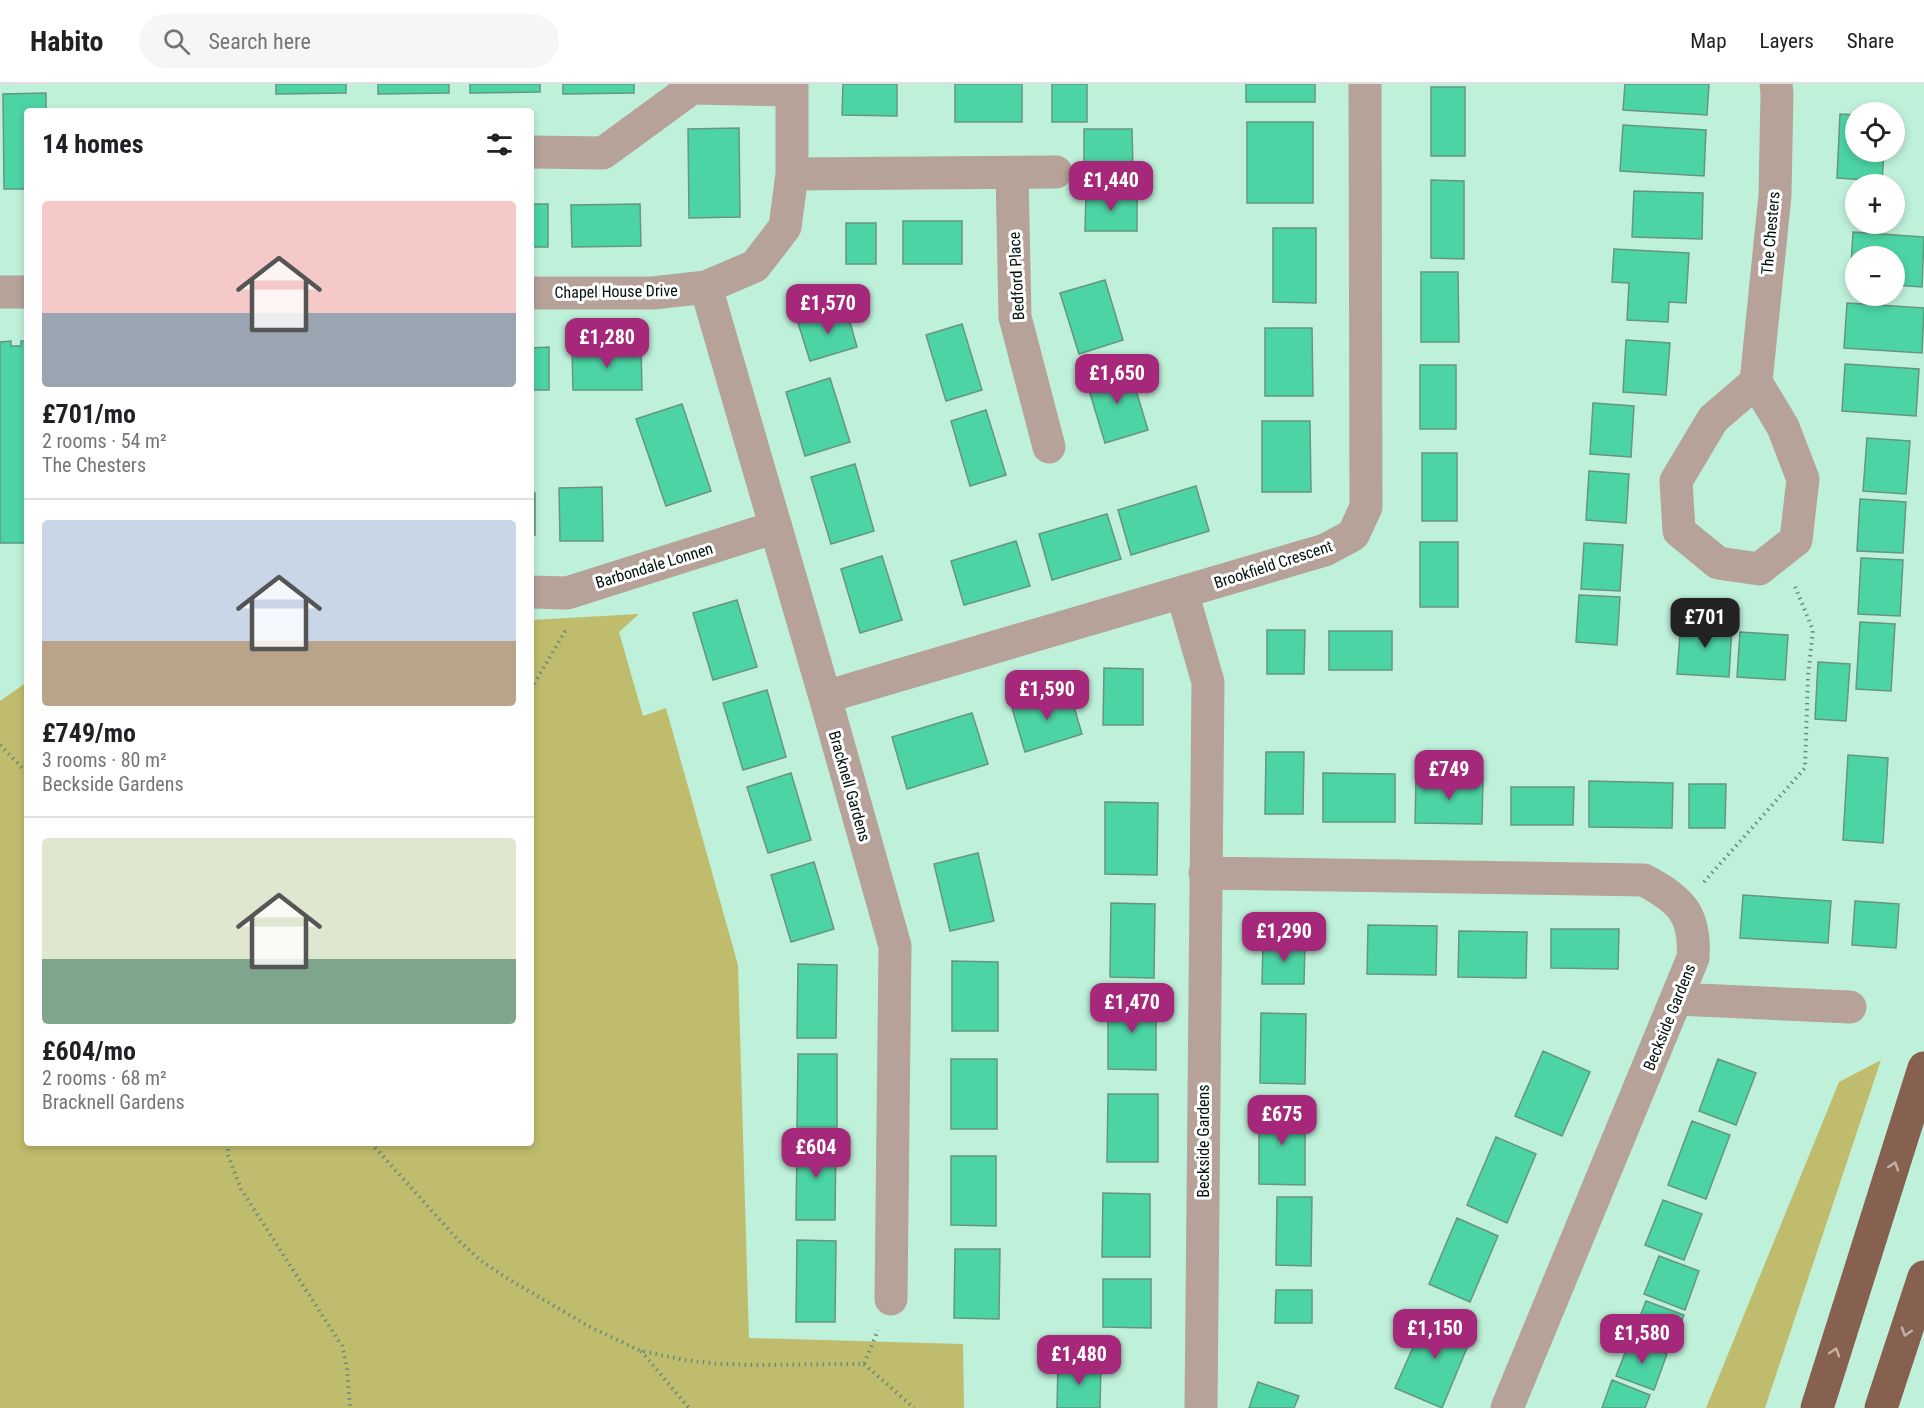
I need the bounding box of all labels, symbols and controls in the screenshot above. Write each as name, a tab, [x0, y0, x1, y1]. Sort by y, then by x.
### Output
search box	[139, 14, 559, 68]
text: Habito	[30, 25, 103, 58]
icon: search	[160, 25, 193, 58]
text: Search here	[208, 29, 311, 54]
text: Map	[1690, 29, 1727, 53]
text: Layers	[1760, 29, 1814, 53]
text: Share	[1847, 29, 1894, 53]
map controls	[1845, 102, 1905, 306]
button: locate	[1845, 102, 1905, 162]
icon: filters	[483, 128, 516, 161]
text: 14 homes	[42, 129, 144, 159]
pin: £1,440	[1062, 161, 1160, 212]
text: £1,440	[1083, 168, 1139, 192]
button: +	[1845, 174, 1905, 234]
street label: The Chesters	[1757, 191, 1784, 275]
street label: Bedford Place	[1005, 231, 1028, 321]
icon: home	[225, 240, 333, 348]
button: −	[1845, 246, 1905, 306]
street label: Chapel House Drive	[554, 281, 678, 302]
pin: £1,570	[779, 284, 877, 335]
text: £1,570	[800, 291, 856, 315]
pin: £1,280	[558, 318, 656, 369]
text: £1,280	[579, 325, 635, 349]
pin: £1,650	[1068, 354, 1166, 405]
text: £1,650	[1089, 361, 1145, 385]
text: £701/mo	[42, 399, 136, 429]
text: 2 rooms · 54 m²	[42, 429, 167, 453]
text: The Chesters	[42, 453, 146, 477]
street label: Brookfield Crescent	[1212, 536, 1335, 593]
street label: Barbondale Lonnen	[593, 539, 715, 592]
icon: home	[225, 559, 333, 667]
pin: £701	[1669, 598, 1741, 649]
text: £701	[1685, 605, 1725, 629]
pin: £1,590	[998, 670, 1096, 721]
text: £1,590	[1019, 677, 1075, 701]
text: £749/mo	[42, 718, 136, 748]
street label: Bracknell Gardens	[825, 729, 874, 844]
text: 3 rooms · 80 m²	[42, 748, 167, 772]
pin: £749	[1413, 750, 1485, 801]
text: £749	[1429, 757, 1469, 781]
text: Beckside Gardens	[42, 772, 184, 796]
icon: home	[225, 877, 333, 985]
pin: £1,290	[1235, 912, 1333, 963]
text: £1,290	[1256, 919, 1312, 943]
street label: Beckside Gardens	[1639, 961, 1699, 1073]
pin: £1,470	[1083, 983, 1181, 1034]
text: £1,470	[1104, 990, 1160, 1014]
text: £604/mo	[42, 1036, 136, 1066]
text: 2 rooms · 68 m²	[42, 1066, 167, 1090]
street label: Beckside Gardens	[1194, 1084, 1213, 1198]
text: Bracknell Gardens	[42, 1090, 185, 1114]
pin: £675	[1246, 1095, 1318, 1146]
text: £675	[1262, 1102, 1302, 1126]
pin: £604	[780, 1128, 852, 1179]
text: £604	[796, 1135, 836, 1159]
one-way arrow	[1887, 1161, 1899, 1172]
pin: £1,150	[1386, 1309, 1484, 1360]
pin: £1,580	[1593, 1314, 1691, 1365]
text: £1,150	[1407, 1316, 1463, 1340]
text: £1,580	[1614, 1321, 1670, 1345]
one-way arrow	[1901, 1326, 1913, 1337]
pin: £1,480	[1030, 1335, 1128, 1386]
text: £1,480	[1051, 1342, 1107, 1366]
one-way arrow	[1827, 1347, 1840, 1358]

